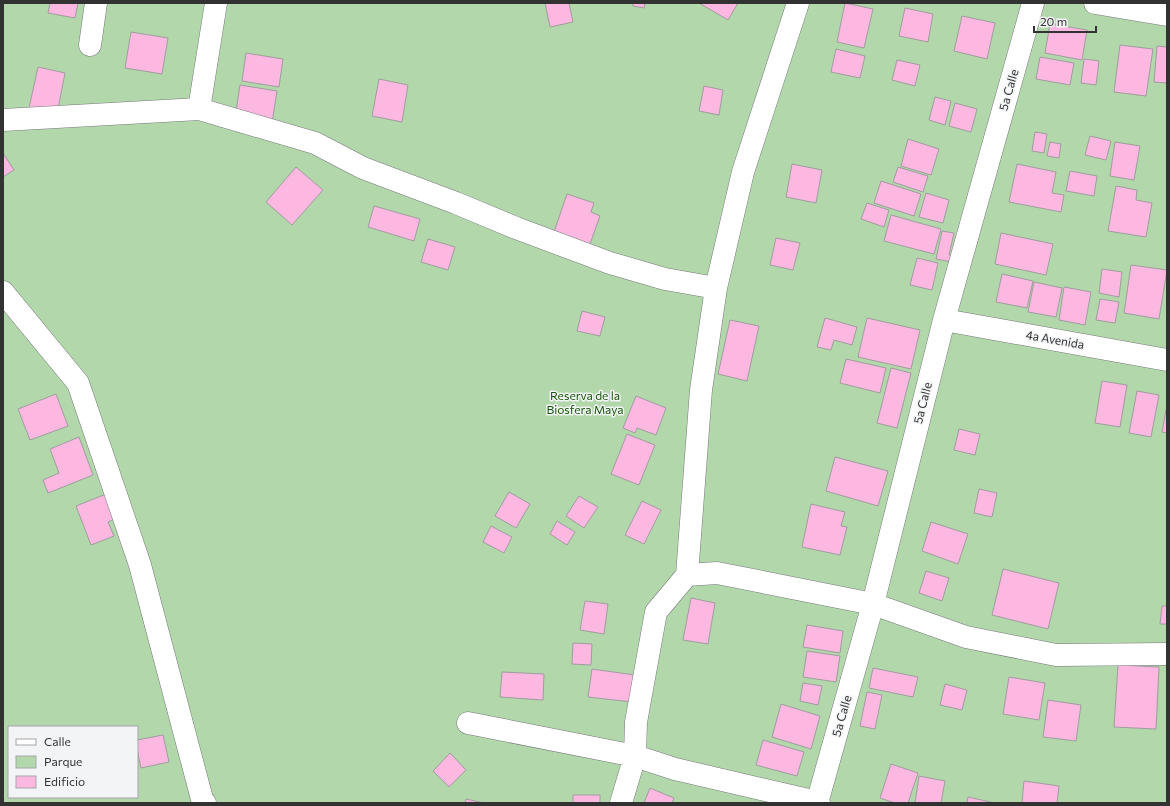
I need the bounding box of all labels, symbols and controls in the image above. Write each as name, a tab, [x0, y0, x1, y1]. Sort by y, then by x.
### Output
scale bar	[1034, 8, 1096, 34]
text: 20 m	[1040, 14, 1067, 28]
street label: 5a Calle	[995, 67, 1021, 112]
street label: 4a Avenida	[1025, 327, 1085, 351]
street label: 5a Calle	[910, 380, 934, 425]
park label: Reserva de la Biosfera Maya	[546, 388, 624, 416]
street label: 5a Calle	[828, 693, 854, 738]
legend	[8, 726, 138, 798]
text: Calle	[44, 734, 71, 748]
text: Parque	[44, 754, 82, 768]
text: Edificio	[44, 774, 85, 788]

